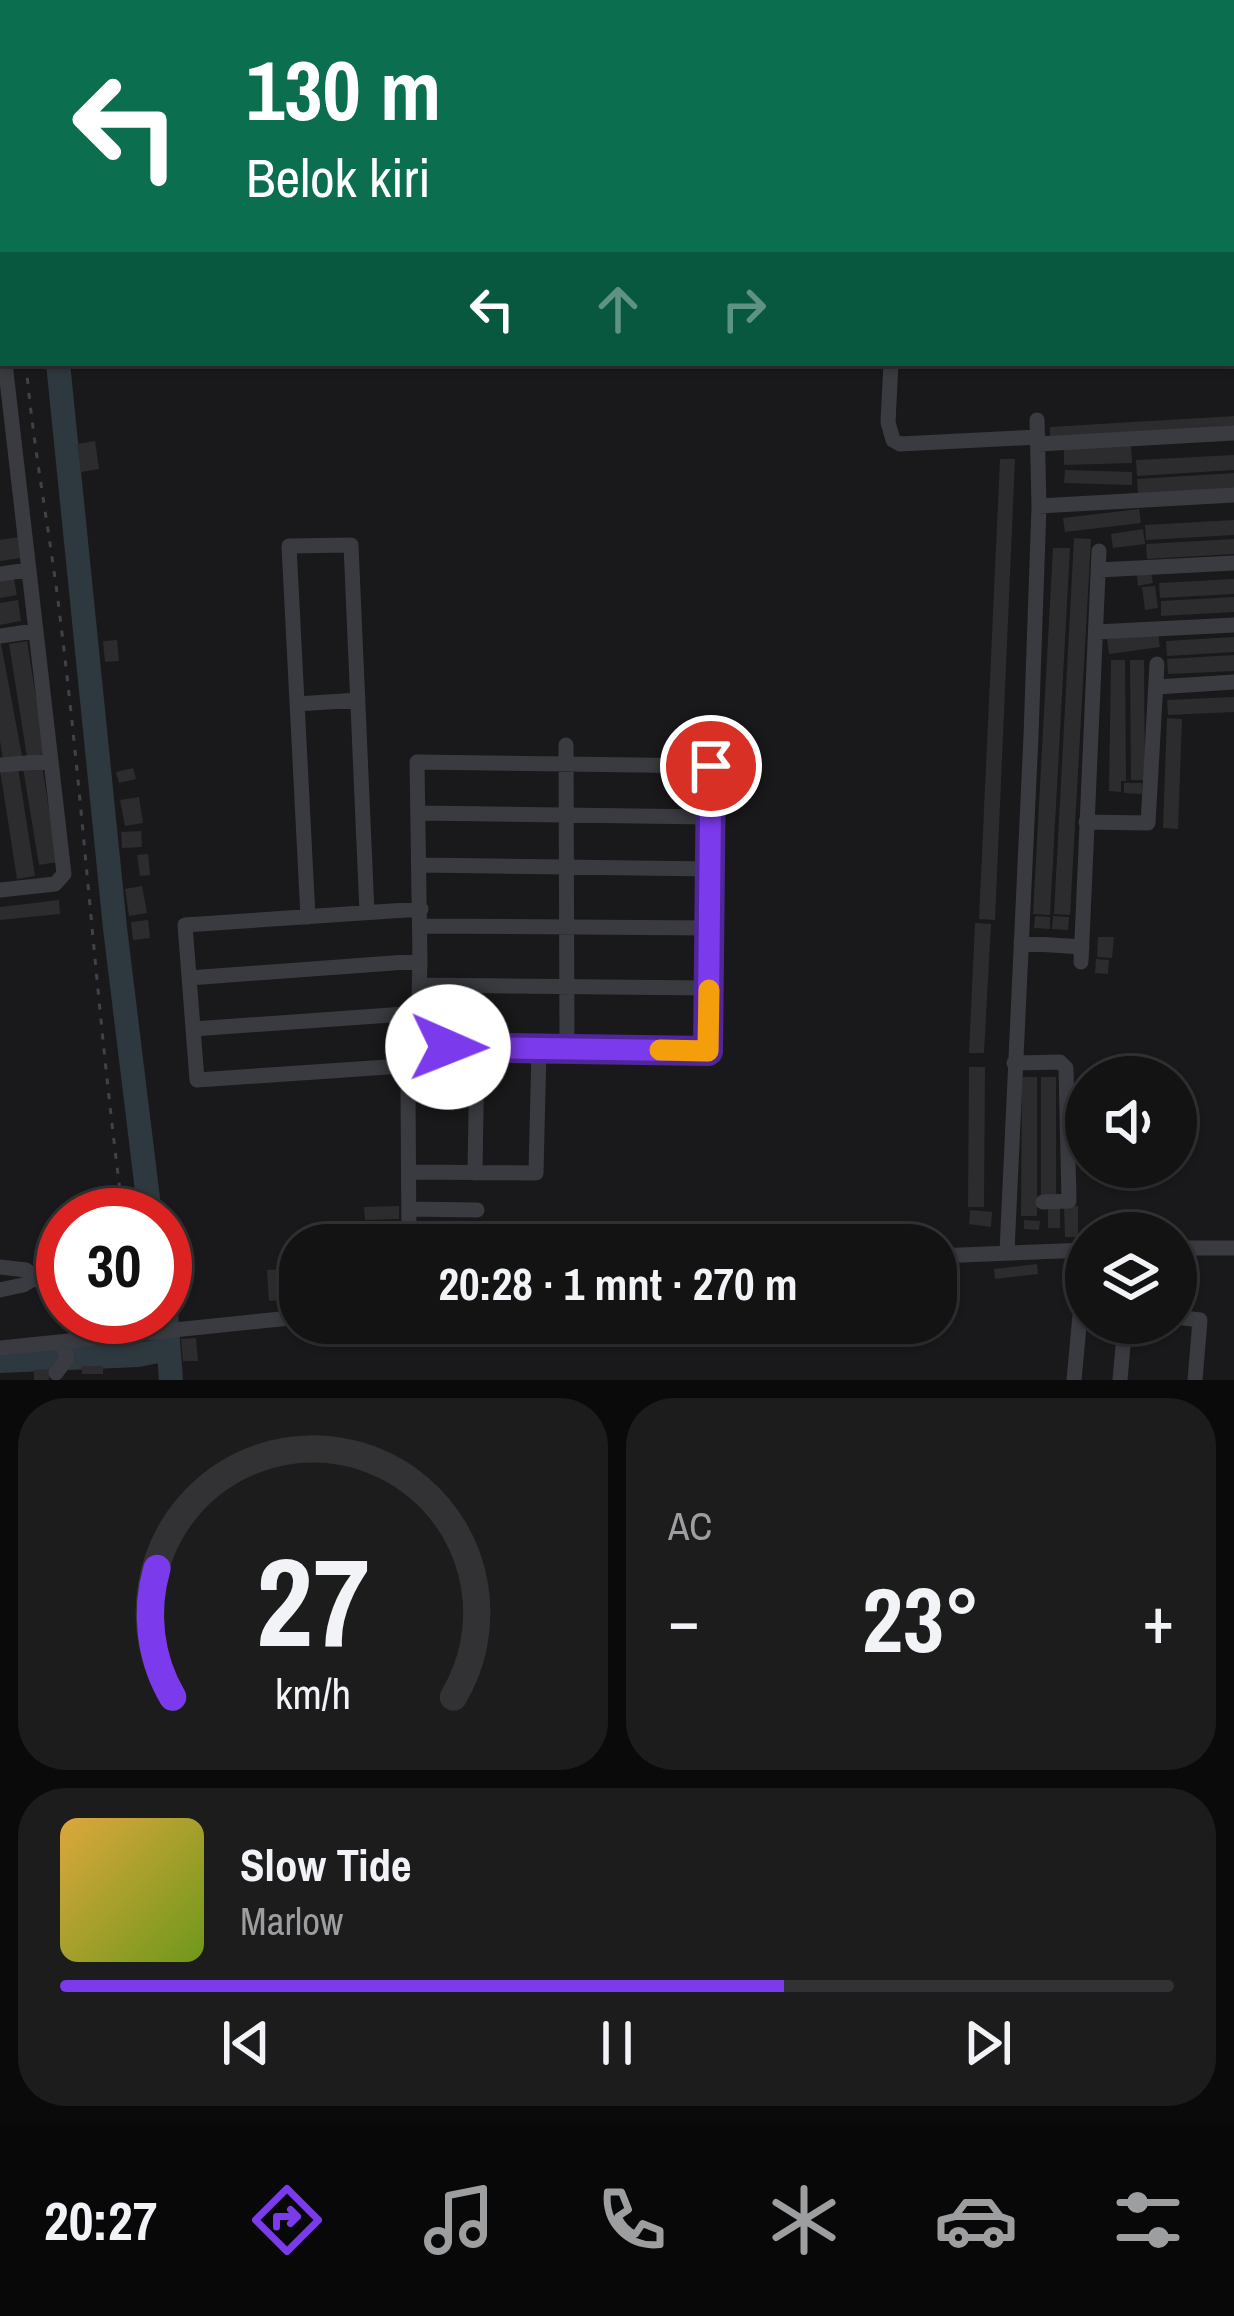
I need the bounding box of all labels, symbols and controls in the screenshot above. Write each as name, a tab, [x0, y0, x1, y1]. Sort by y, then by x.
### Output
text: 130 m	[246, 33, 441, 146]
icon: left	[48, 48, 204, 204]
text: Belok kiri	[246, 141, 431, 214]
icon: left	[459, 276, 525, 342]
icon: ahead	[585, 276, 651, 342]
icon: right	[711, 276, 777, 342]
pin	[660, 715, 762, 817]
icon: arrive	[678, 733, 744, 799]
position arrow	[385, 984, 511, 1110]
map controls	[1065, 1056, 1197, 1344]
button: sound	[1065, 1056, 1197, 1188]
speed limit sign: 30	[36, 1188, 192, 1344]
button: layers	[1065, 1212, 1197, 1344]
text: 20:28 · 1 mnt · 270 m	[439, 1253, 797, 1314]
text: AC	[668, 1500, 712, 1552]
text: 27	[256, 1517, 370, 1685]
text: 23°	[862, 1559, 980, 1680]
text: −	[668, 1575, 700, 1664]
text: +	[1142, 1575, 1174, 1664]
text: km/h	[275, 1665, 351, 1722]
text: Slow Tide	[240, 1834, 412, 1895]
text: Marlow	[240, 1895, 343, 1947]
icon: previous	[213, 2010, 279, 2076]
icon: pause	[584, 2010, 650, 2076]
icon: next	[955, 2010, 1021, 2076]
icon: directions	[245, 2178, 329, 2262]
icon: music	[417, 2178, 501, 2262]
icon: phone	[590, 2178, 674, 2262]
icon: climate	[762, 2178, 846, 2262]
icon: car	[934, 2178, 1018, 2262]
icon: filters	[1106, 2178, 1190, 2262]
text: 20:27	[44, 2184, 157, 2257]

